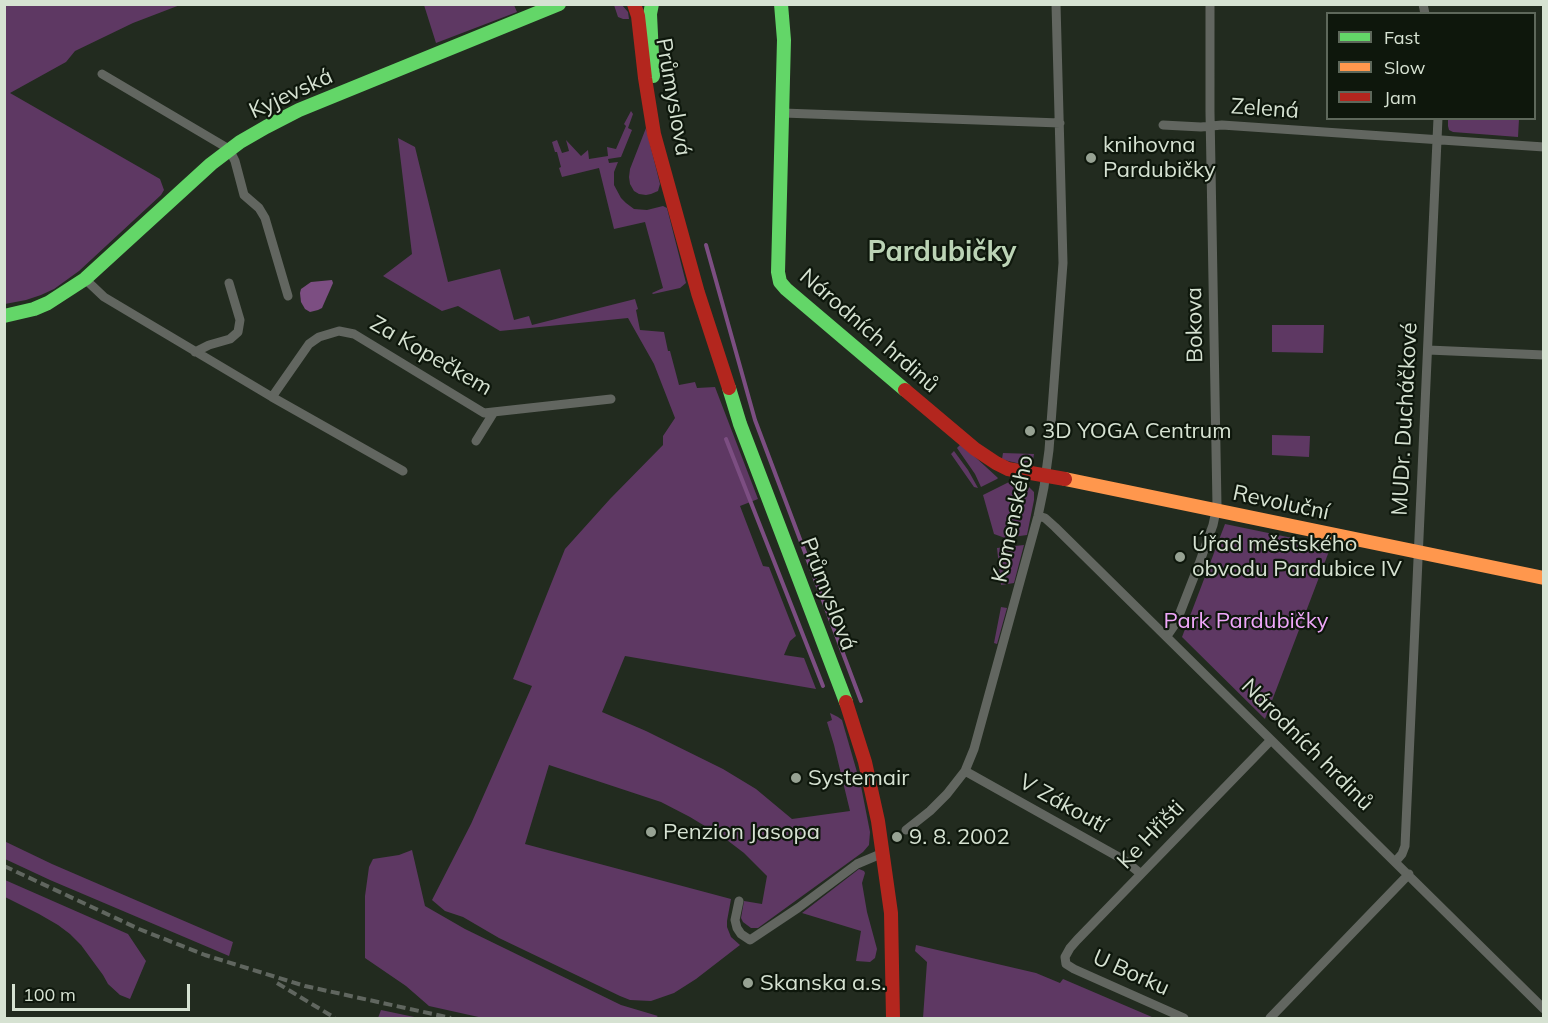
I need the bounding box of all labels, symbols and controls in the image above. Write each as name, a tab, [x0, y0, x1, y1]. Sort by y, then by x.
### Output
legend	[1326, 12, 1536, 120]
text: Fast	[1384, 26, 1420, 49]
street label: Průmyslová	[650, 36, 696, 158]
text: Slow	[1384, 56, 1425, 79]
street label: Kyjevská	[245, 63, 337, 125]
text: Jam	[1384, 86, 1417, 109]
street label: Zelená	[1230, 93, 1300, 125]
place label: knihovna Pardubičky	[1103, 132, 1216, 184]
marker: knihovna Pardubičky	[1084, 151, 1098, 165]
district label: Pardubičky	[867, 236, 1017, 270]
street label: Národních hrdinů	[794, 263, 944, 399]
street label: Bokova	[1181, 287, 1209, 363]
street label: Za Kopečkem	[365, 310, 497, 402]
street label: MUDr. Ducháčkové	[1387, 322, 1423, 516]
place label: 3D YOGA Centrum	[1042, 418, 1232, 444]
marker: 3D YOGA Centrum	[1023, 424, 1037, 438]
street label: Komenského	[987, 453, 1039, 585]
street label: Revoluční	[1230, 480, 1332, 526]
place label: Úřad městského obvodu Pardubice IV	[1192, 531, 1402, 582]
street label: Průmyslová	[794, 534, 862, 654]
marker: Úřad městského obvodu Pardubice IV	[1173, 550, 1187, 564]
park label: Park Pardubičky	[1164, 608, 1328, 634]
street label: Národních hrdinů	[1236, 674, 1378, 816]
place label: Systemair	[808, 765, 909, 791]
street label: V Zákoutí	[1014, 769, 1112, 839]
marker: Systemair	[789, 771, 803, 785]
street label: Ke Hřišti	[1112, 795, 1190, 875]
place label: Penzion Jasopa	[663, 819, 820, 845]
place label: 9. 8. 2002	[909, 824, 1010, 850]
marker: Penzion Jasopa	[644, 825, 658, 839]
marker: 9. 8. 2002	[890, 830, 904, 844]
street label: U Borku	[1088, 944, 1174, 1002]
place label: Skanska a.s.	[760, 970, 886, 996]
scale bar	[15, 972, 194, 1010]
marker: Skanska a.s.	[741, 976, 755, 990]
text: 100 m	[23, 983, 76, 1006]

